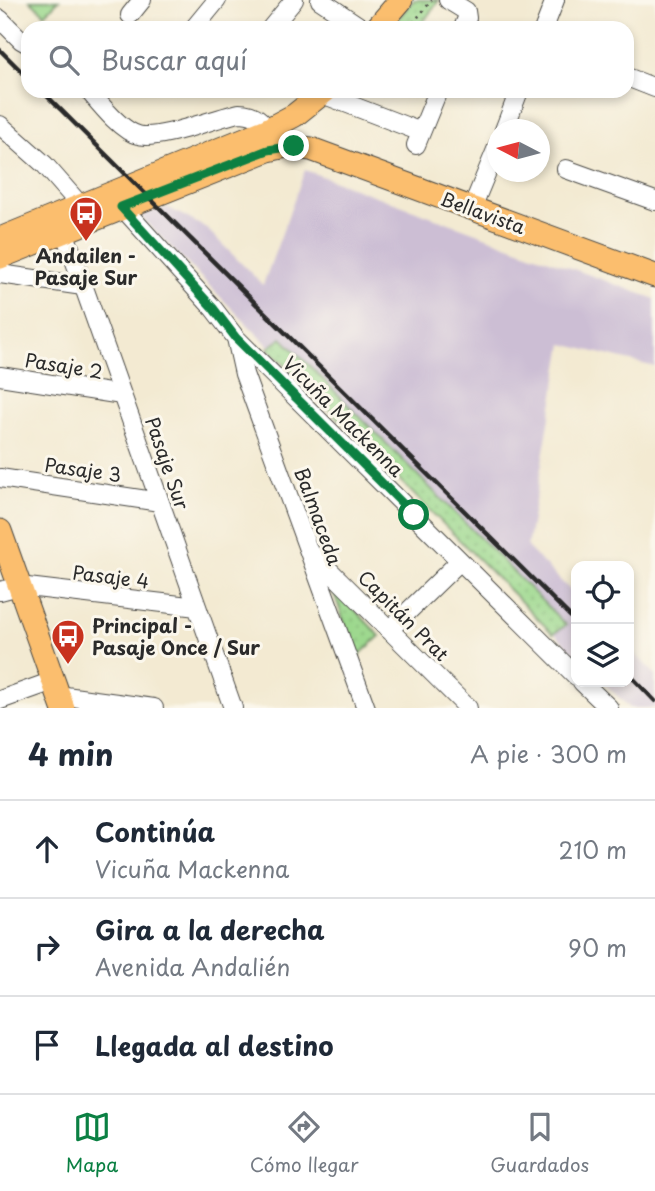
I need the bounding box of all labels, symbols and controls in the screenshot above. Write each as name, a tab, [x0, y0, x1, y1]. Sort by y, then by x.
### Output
search box	[21, 21, 634, 98]
text: Buscar aquí	[101, 40, 247, 79]
icon: search	[45, 41, 83, 79]
north arrow	[487, 119, 550, 182]
route end	[278, 130, 309, 161]
street label: Bellavista	[437, 184, 529, 240]
bus stop icon: Andailen - Pasaje Sur	[67, 194, 105, 243]
place label: Andailen - Pasaje Sur	[35, 241, 138, 291]
street label: Pasaje 2	[23, 345, 105, 385]
street label: Vicuña Mackenna	[277, 349, 411, 483]
street label: Pasaje Sur	[139, 413, 197, 513]
street label: Pasaje 3	[43, 450, 123, 488]
street label: Balmaceda	[288, 463, 350, 569]
route start	[398, 499, 429, 530]
street label: Pasaje 4	[71, 557, 151, 595]
map controls	[571, 561, 634, 687]
button: locate	[571, 561, 634, 624]
street label: Capitán Prat	[352, 563, 456, 667]
place label: Principal - Pasaje Once / Sur	[92, 611, 260, 661]
bus stop icon: Principal - Pasaje Once / Sur	[49, 617, 87, 666]
button: layers	[571, 624, 634, 687]
text: 4 min	[28, 731, 114, 776]
text: A pie · 300 m	[470, 736, 627, 771]
text: Continúa	[95, 812, 215, 851]
icon: ahead	[28, 830, 66, 868]
text: 210 m	[559, 832, 627, 867]
text: Vicuña Mackenna	[95, 851, 289, 886]
text: Gira a la derecha	[95, 910, 325, 949]
icon: right	[28, 928, 66, 966]
text: 90 m	[568, 930, 627, 965]
text: Avenida Andalién	[95, 949, 290, 984]
icon: arrive	[28, 1026, 66, 1064]
text: Llegada al destino	[95, 1026, 334, 1065]
tab: Mapa	[66, 1108, 118, 1178]
tab: Cómo llegar	[250, 1108, 359, 1178]
tab: Guardados	[490, 1108, 589, 1178]

